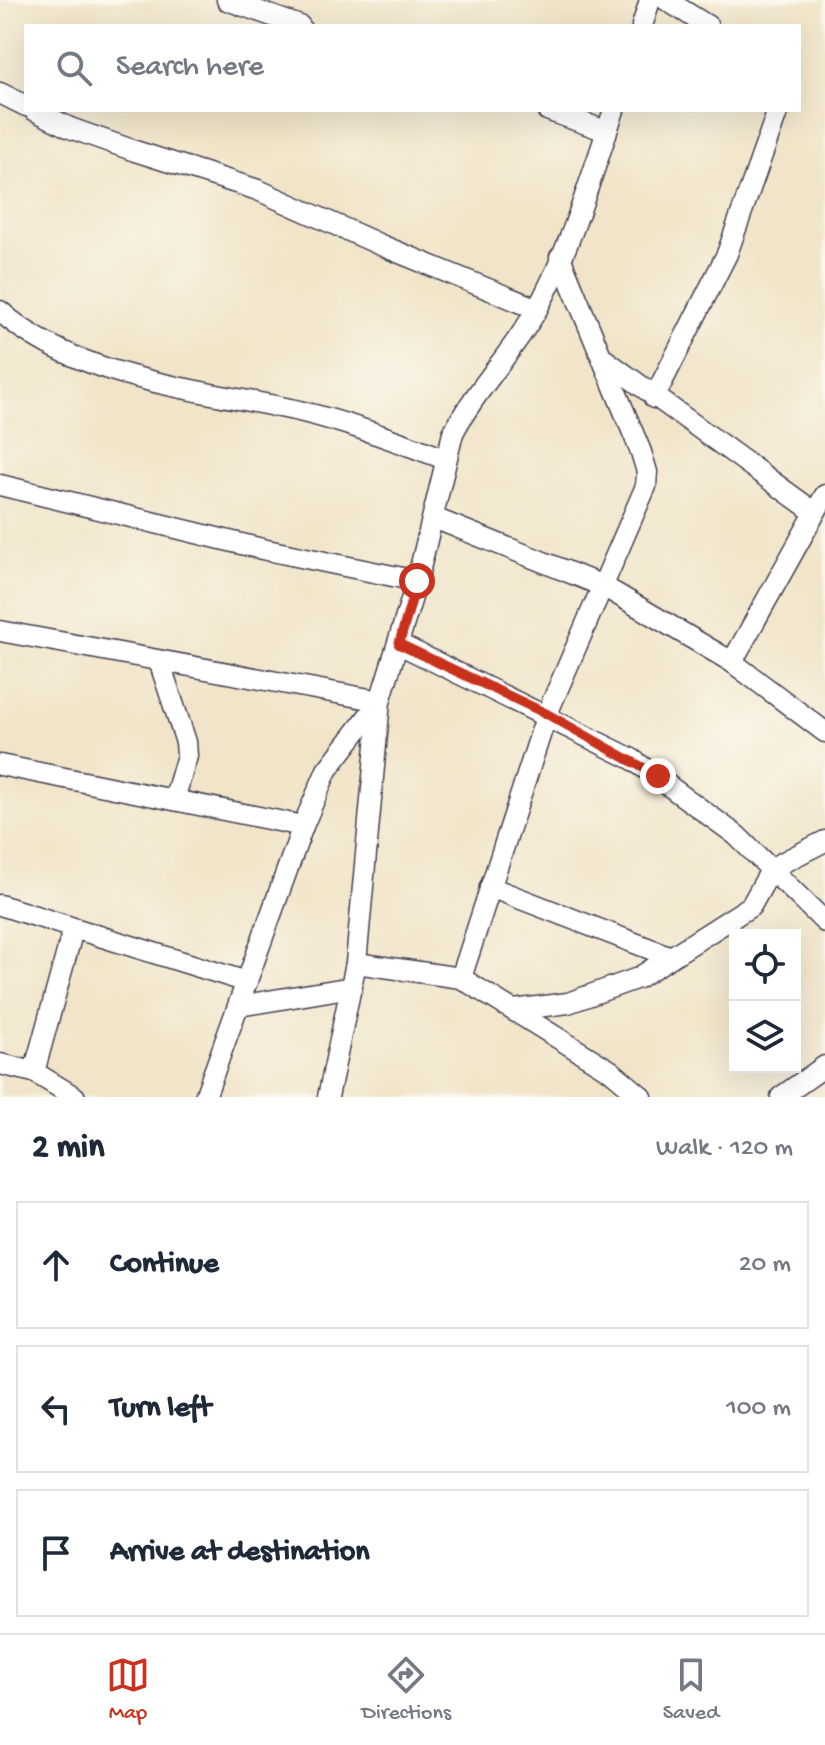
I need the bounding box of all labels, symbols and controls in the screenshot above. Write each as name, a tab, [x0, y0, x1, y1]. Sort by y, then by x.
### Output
search box	[24, 24, 801, 112]
icon: search	[52, 46, 96, 90]
text: Search here	[116, 51, 264, 86]
route start	[399, 563, 435, 599]
route end	[640, 758, 676, 794]
map controls	[729, 929, 801, 1073]
button: locate	[729, 929, 801, 1001]
button: layers	[729, 1001, 801, 1073]
text: 2 min	[32, 1129, 104, 1169]
text: Walk · 120 m	[656, 1134, 793, 1165]
icon: ahead	[34, 1243, 78, 1287]
text: Continue	[110, 1248, 219, 1283]
text: 20 m	[739, 1250, 791, 1281]
icon: left	[34, 1387, 78, 1431]
text: Turn left	[110, 1392, 211, 1427]
text: 100 m	[726, 1394, 791, 1425]
icon: arrive	[34, 1531, 78, 1575]
text: Arrive at destination	[110, 1536, 370, 1571]
tab: Map	[106, 1653, 150, 1727]
tab: Directions	[362, 1653, 451, 1727]
tab: Saved	[663, 1653, 719, 1727]

